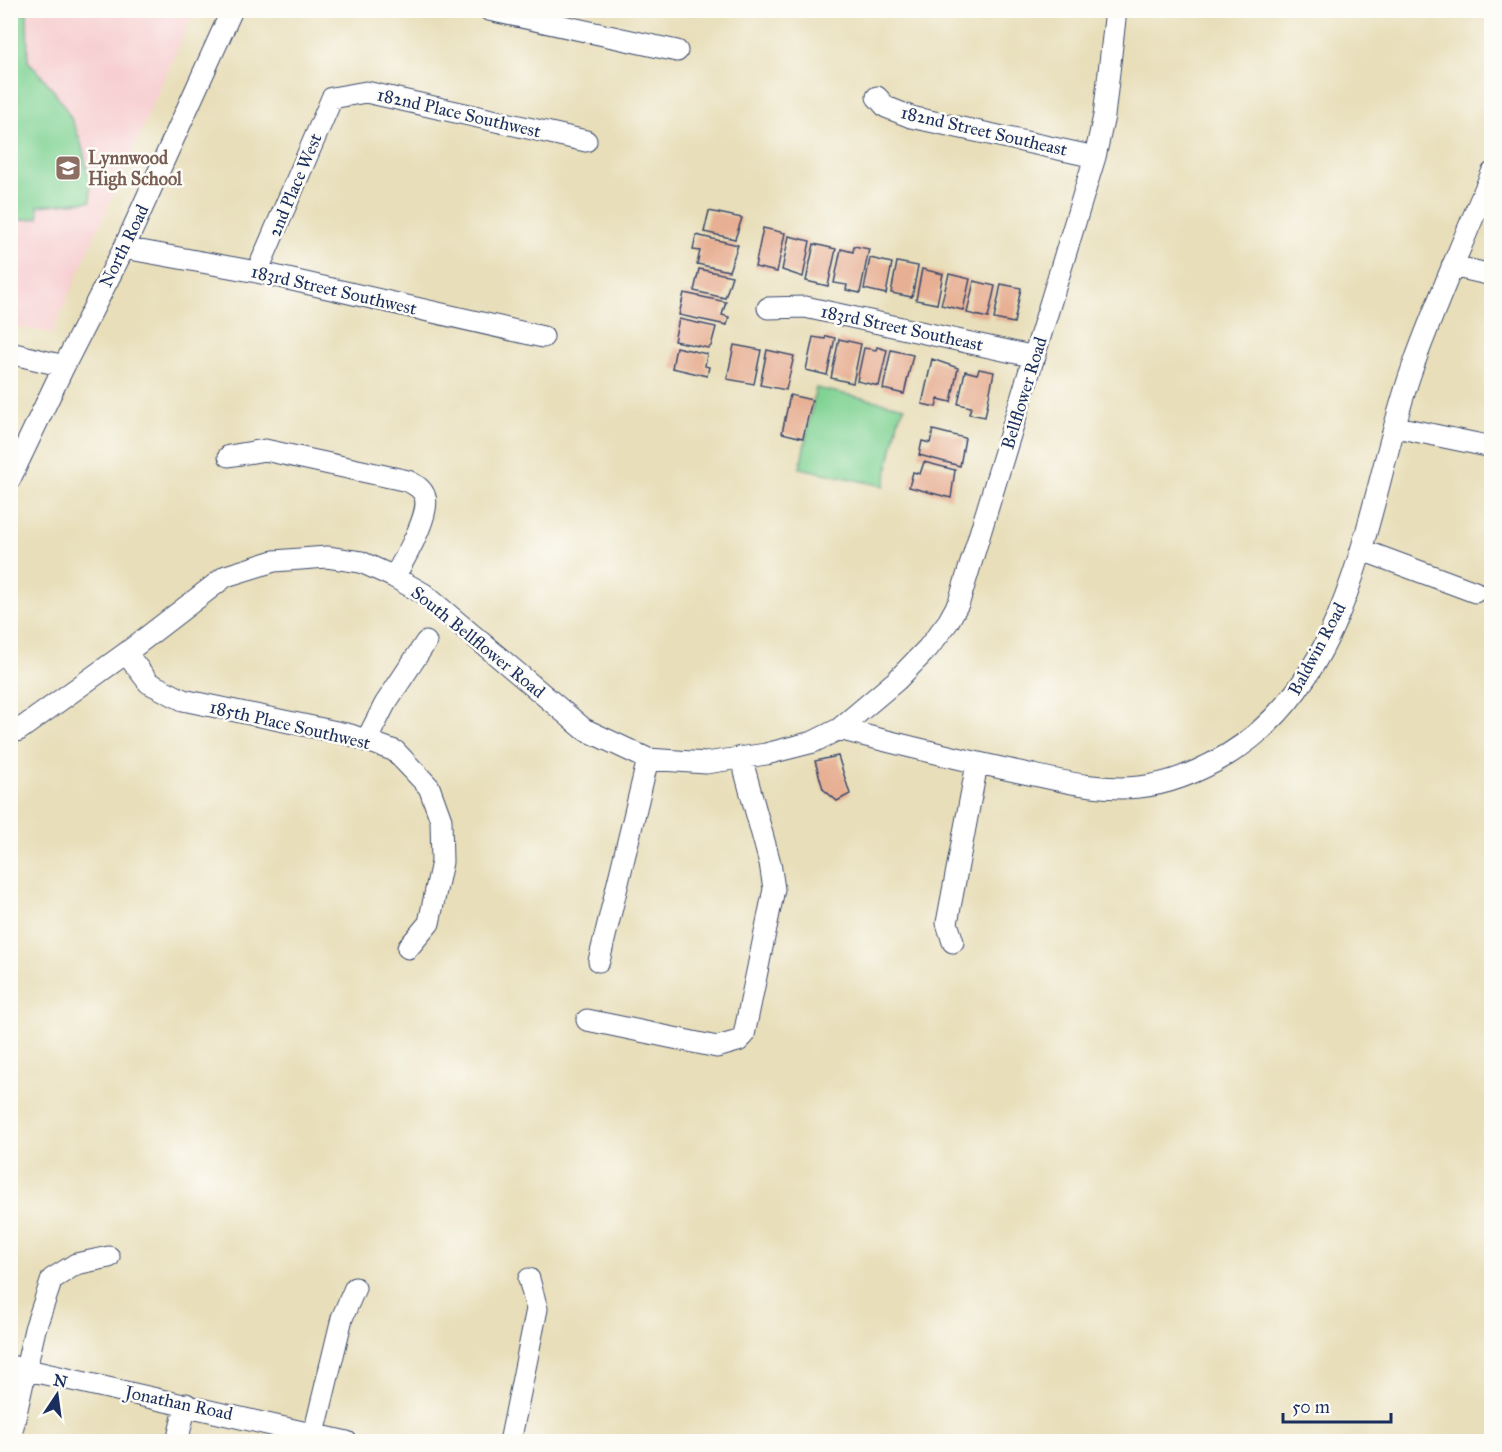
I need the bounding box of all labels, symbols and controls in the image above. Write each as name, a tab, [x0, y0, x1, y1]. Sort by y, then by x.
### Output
street label: 182nd Place Southwest	[375, 83, 544, 143]
street label: 182nd Street Southeast	[899, 101, 1070, 161]
street label: 2nd Place West	[263, 129, 327, 240]
place label: Lynnwood High School	[88, 147, 183, 191]
school or university icon: Lynnwood High School	[53, 153, 83, 183]
street label: North Road	[95, 201, 153, 291]
street label: 183rd Street Southwest	[249, 260, 420, 320]
street label: 183rd Street Southeast	[819, 300, 986, 356]
street label: Bellflower Road	[996, 334, 1052, 452]
street label: South Bellflower Road	[407, 581, 549, 703]
street label: Baldwin Road	[1283, 599, 1351, 699]
street label: 185th Place Southwest	[207, 696, 373, 754]
north arrow	[27, 1365, 87, 1425]
text: N	[52, 1370, 69, 1392]
street label: Jonathan Road	[121, 1380, 235, 1426]
scale bar	[1283, 1386, 1391, 1424]
text: 50 m	[1292, 1396, 1330, 1418]

